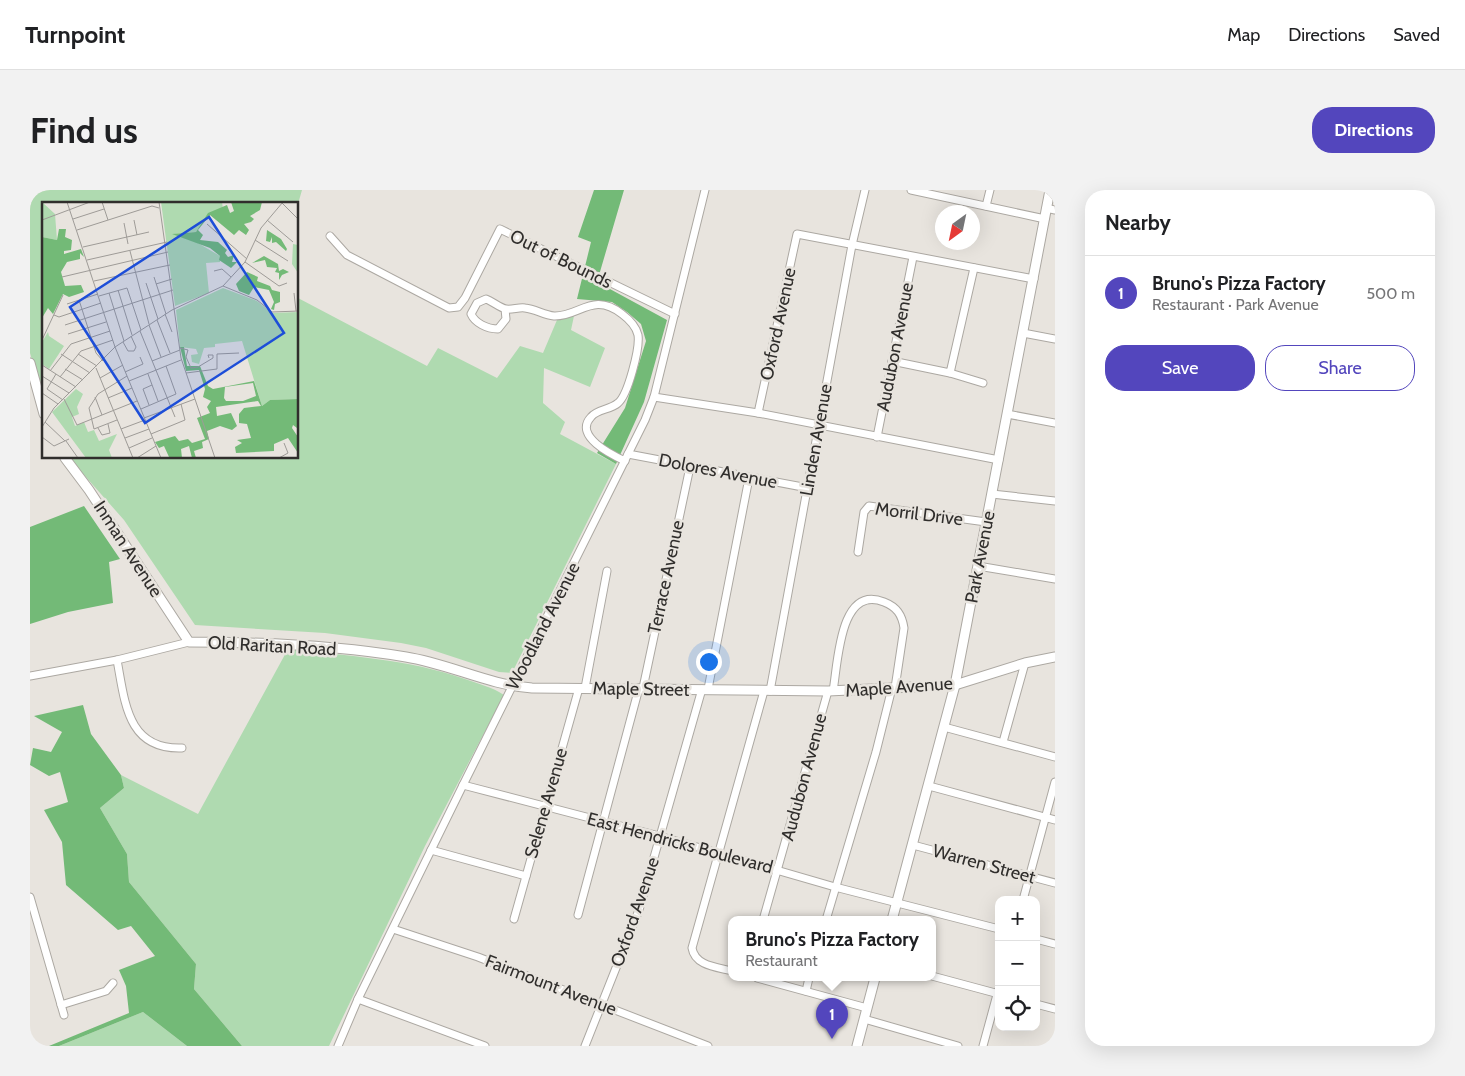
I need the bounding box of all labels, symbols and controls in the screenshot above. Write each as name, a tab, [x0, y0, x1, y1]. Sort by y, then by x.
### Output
text: Turnpoint	[25, 20, 125, 49]
text: Map	[1227, 24, 1260, 46]
text: Directions	[1288, 24, 1365, 46]
text: Saved	[1393, 24, 1440, 46]
button: Directions	[1312, 107, 1435, 153]
text: Find us	[30, 109, 138, 152]
inset map	[42, 202, 299, 459]
north arrow	[935, 205, 980, 250]
text: Nearby	[1105, 210, 1171, 235]
street label: Out of Bounds	[506, 225, 616, 293]
street label: Oxford Avenue	[755, 266, 801, 382]
text: Bruno's Pizza Factory	[1152, 272, 1326, 295]
street label: Audubon Avenue	[872, 281, 918, 413]
text: 1	[1118, 284, 1124, 303]
text: 500 m	[1366, 284, 1415, 303]
text: Restaurant · Park Avenue	[1152, 295, 1319, 314]
button: Save	[1105, 345, 1255, 391]
button: Share	[1265, 345, 1415, 391]
street label: Linden Avenue	[795, 382, 837, 498]
street label: Dolores Avenue	[657, 449, 779, 493]
street label: Inman Avenue	[89, 497, 167, 601]
street label: Morril Drive	[874, 498, 964, 530]
street label: Park Avenue	[960, 509, 1000, 605]
street label: Terrace Avenue	[643, 518, 689, 636]
street label: Woodland Avenue	[501, 559, 585, 693]
street label: Old Raritan Road	[207, 632, 337, 660]
your location	[696, 649, 722, 675]
street label: Maple Avenue	[845, 672, 953, 702]
street label: Maple Street	[592, 677, 690, 701]
street label: Audubon Avenue	[776, 711, 832, 843]
street label: Selene Avenue	[520, 745, 572, 861]
street label: East Hendricks Boulevard	[585, 808, 775, 878]
street label: Warren Street	[930, 840, 1038, 888]
street label: Oxford Avenue	[606, 854, 664, 970]
map controls	[995, 896, 1040, 1031]
button: +	[995, 896, 1040, 941]
popup	[728, 916, 936, 981]
text: Bruno's Pizza Factory	[745, 928, 919, 951]
button: −	[995, 941, 1040, 986]
street label: Fairmount Avenue	[482, 950, 620, 1020]
text: Restaurant	[745, 951, 818, 970]
button: locate	[995, 986, 1040, 1031]
pin: 1	[816, 998, 848, 1039]

